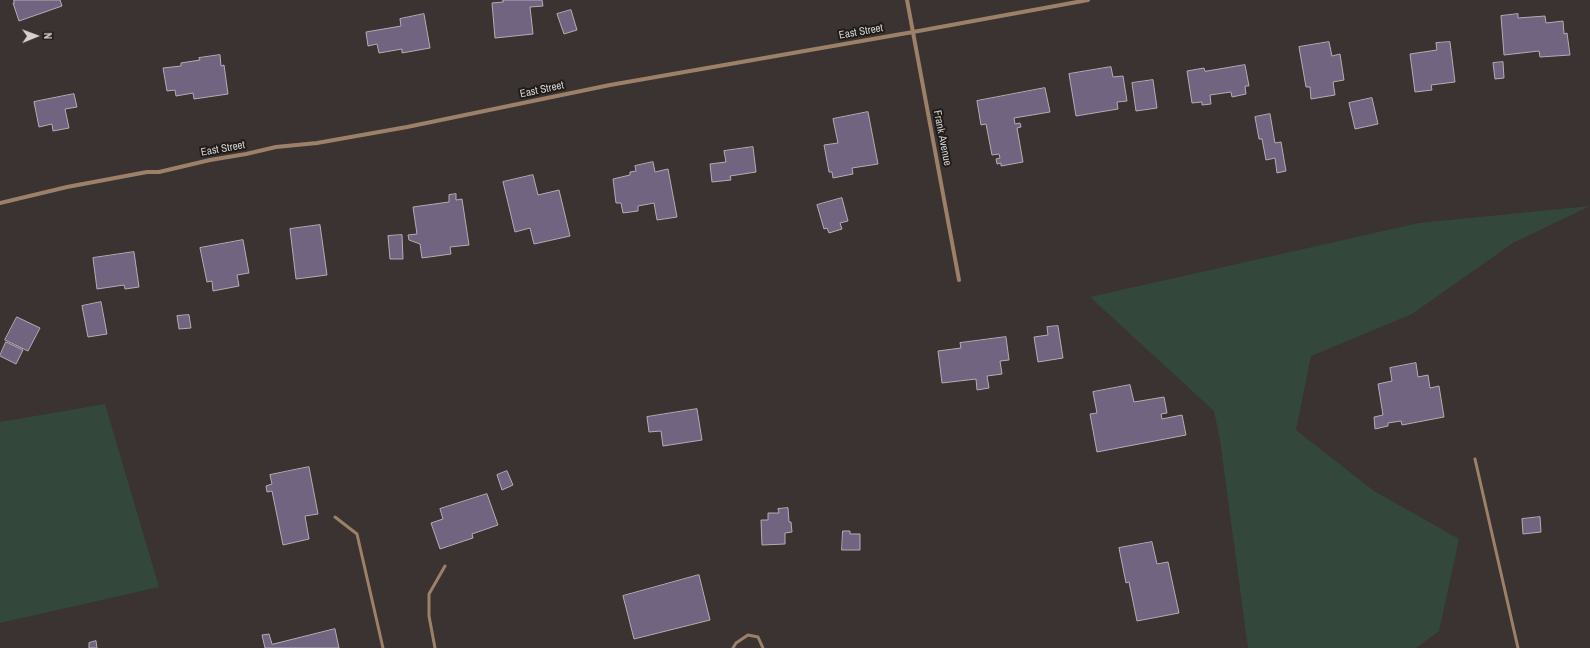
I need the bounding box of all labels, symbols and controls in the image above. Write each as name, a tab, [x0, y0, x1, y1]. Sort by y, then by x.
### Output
north arrow	[16, 16, 56, 56]
street label: East Street	[838, 22, 884, 42]
text: N	[41, 32, 55, 39]
street label: East Street	[519, 79, 565, 101]
street label: Frank Avenue	[930, 109, 954, 167]
street label: East Street	[200, 139, 246, 159]

